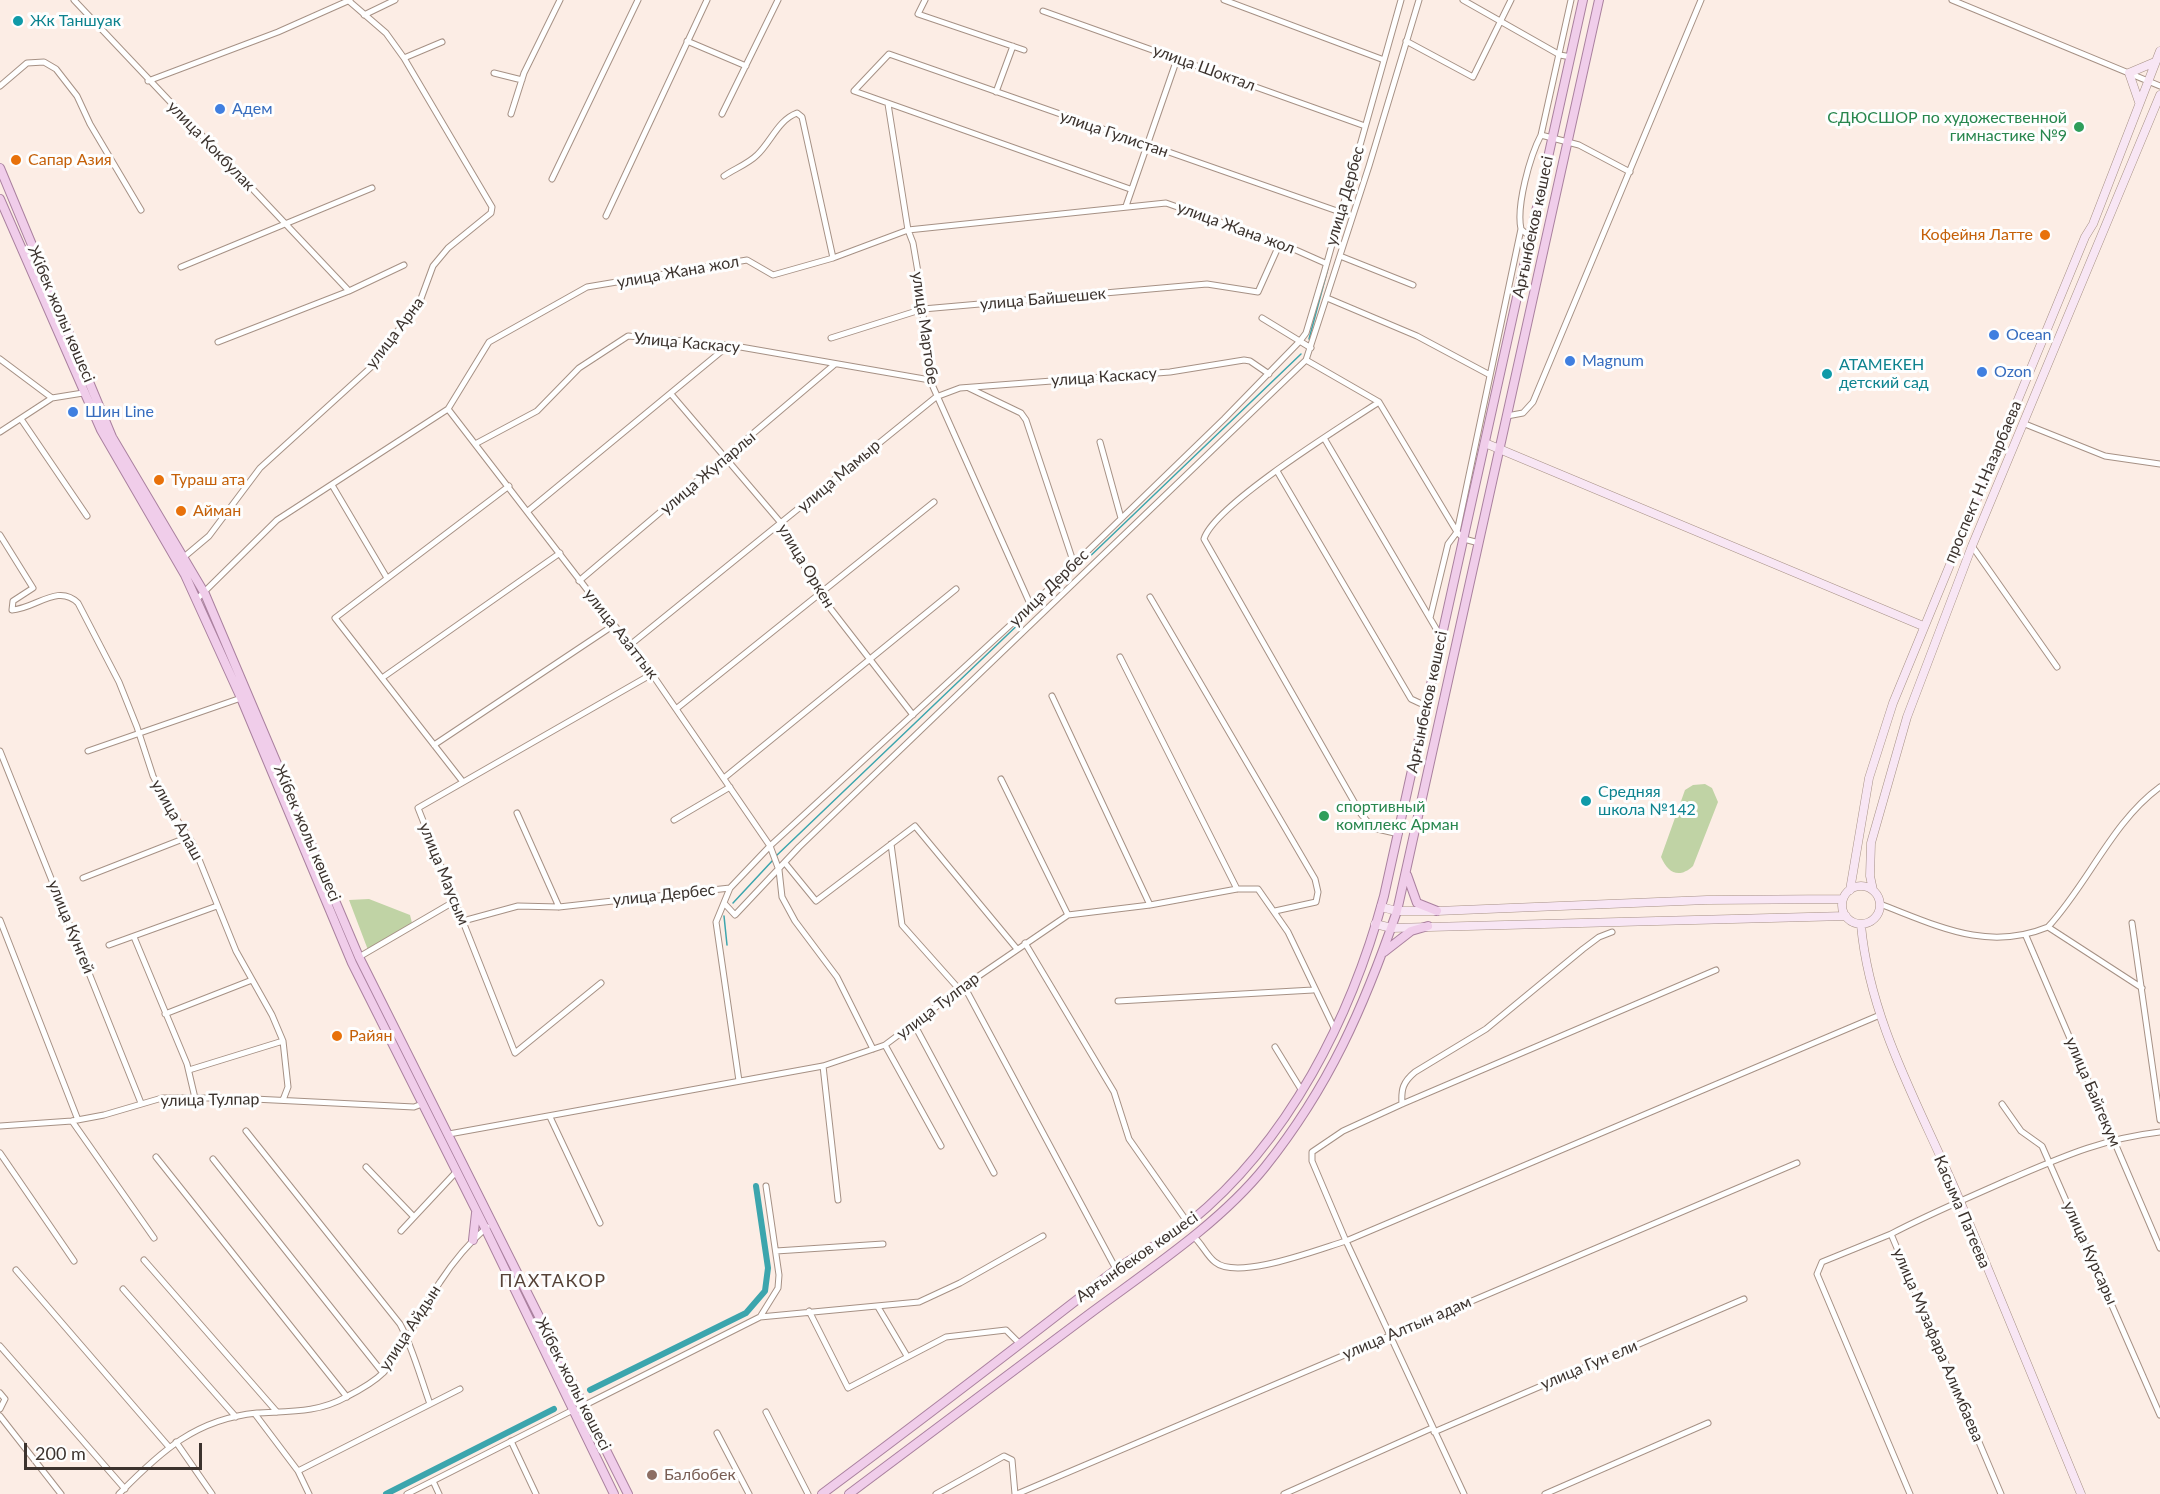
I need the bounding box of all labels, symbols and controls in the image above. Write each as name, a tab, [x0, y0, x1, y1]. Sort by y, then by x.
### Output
place label: Жк Таншуак	[30, 11, 121, 31]
marker: Жк Таншуак	[11, 14, 25, 28]
street label: улица Шоктал	[1150, 41, 1258, 95]
street label: улица Кокбулак	[163, 97, 259, 195]
place label: Адем	[232, 99, 272, 119]
marker: Адем	[213, 102, 227, 116]
street label: улица Гулистан	[1057, 106, 1171, 162]
place label: СДЮСШОР по художественной гимнастике №9	[1827, 108, 2067, 146]
marker: СДЮСШОР по художественной гимнастике №9	[2072, 120, 2086, 134]
street label: улица Дербес	[1322, 144, 1368, 248]
place label: Сапар Азия	[28, 150, 112, 170]
marker: Сапар Азия	[9, 153, 23, 167]
street label: Арғынбеков көшесі	[1509, 154, 1557, 300]
street label: улица Жана жол	[1175, 198, 1297, 258]
place label: Кофейня Латте	[1920, 225, 2033, 245]
marker: Кофейня Латте	[2038, 228, 2052, 242]
street label: Жібек жолы көшесі	[23, 243, 99, 385]
street label: улица Жана жол	[615, 252, 741, 292]
street label: улица Мартобе	[908, 270, 942, 386]
street label: улица Байшешек	[979, 284, 1107, 314]
street label: улица Арна	[362, 293, 428, 373]
place label: Ocean	[2006, 325, 2052, 345]
marker: Ocean	[1987, 328, 2001, 342]
street label: Улица Каскасу	[633, 329, 741, 357]
place label: Magnum	[1582, 351, 1644, 371]
marker: Magnum	[1563, 354, 1577, 368]
place label: АТАМЕКЕН детский сад	[1839, 355, 1929, 393]
place label: Ozon	[1994, 362, 2032, 382]
street label: улица Каскасу	[1050, 364, 1158, 390]
marker: Ozon	[1975, 365, 1989, 379]
marker: АТАМЕКЕН детский сад	[1820, 367, 1834, 381]
street label: проспект Н.Назарбаева	[1940, 398, 2026, 566]
place label: Шин Line	[85, 402, 154, 422]
marker: Шин Line	[66, 405, 80, 419]
street label: улица Жупарлы	[656, 428, 760, 518]
street label: улица Мамыр	[794, 436, 884, 516]
place label: Тураш ата	[171, 470, 245, 490]
marker: Тураш ата	[152, 473, 166, 487]
place label: Айман	[193, 501, 241, 521]
marker: Айман	[174, 504, 188, 518]
street label: улица Оркен	[773, 520, 839, 612]
street label: улица Дербес	[1005, 545, 1093, 631]
street label: улица Азаттык	[580, 585, 662, 683]
street label: Арғынбеков көшесі	[1403, 629, 1451, 775]
street label: Жібек жолы көшесі	[269, 762, 345, 904]
street label: улица Алаш	[147, 776, 207, 864]
place label: Средняя школа №142	[1598, 782, 1696, 820]
marker: Средняя школа №142	[1579, 794, 1593, 808]
place label: спортивный комплекс Арман	[1336, 797, 1459, 835]
marker: спортивный комплекс Арман	[1317, 809, 1331, 823]
street label: улица Маусым	[415, 820, 473, 928]
street label: улица Кунгей	[44, 878, 98, 976]
street label: улица Дербес	[612, 880, 716, 910]
street label: улица Тулпар	[893, 969, 983, 1043]
place label: Райян	[349, 1026, 392, 1046]
marker: Райян	[330, 1029, 344, 1043]
street label: улица Байгекум	[2061, 1034, 2125, 1150]
street label: улица Тулпар	[161, 1090, 259, 1110]
street label: Касыма Патеева	[1930, 1153, 1994, 1271]
street label: улица Курсары	[2059, 1198, 2121, 1308]
street label: Арғынбеков көшесі	[1072, 1208, 1202, 1306]
street label: улица Музафара Алимбаева	[1888, 1245, 1988, 1445]
district label: ПАХТАКОР	[499, 1270, 607, 1292]
street label: улица Айдын	[375, 1282, 445, 1374]
street label: улица Алтын адам	[1340, 1292, 1474, 1364]
street label: Жібек жолы көшесі	[531, 1314, 615, 1454]
street label: улица Гун ели	[1538, 1336, 1640, 1394]
scale bar	[27, 1431, 206, 1469]
text: 200 m	[35, 1442, 86, 1464]
place label: Балбобек	[664, 1465, 736, 1485]
marker: Балбобек	[645, 1468, 659, 1482]

